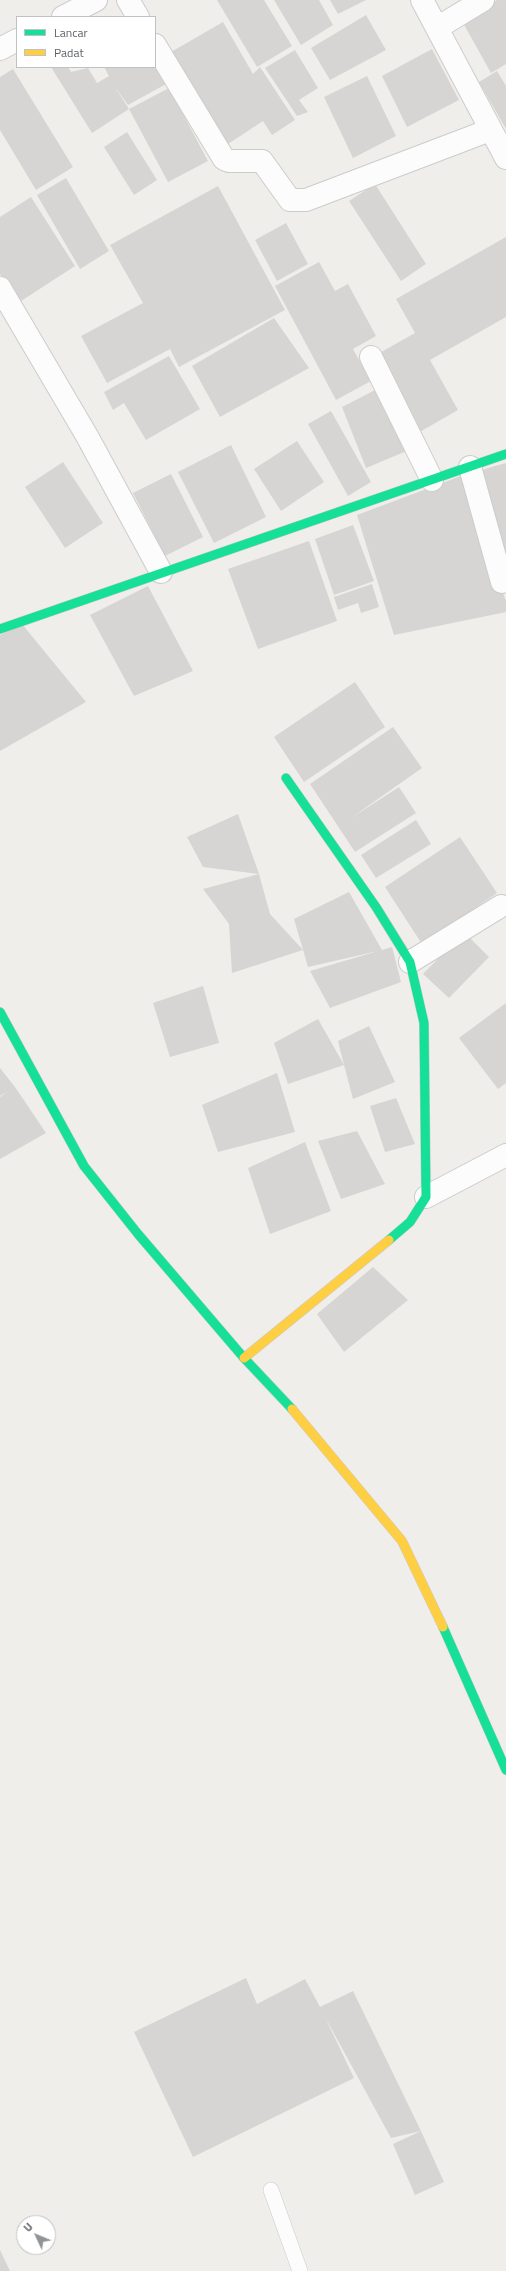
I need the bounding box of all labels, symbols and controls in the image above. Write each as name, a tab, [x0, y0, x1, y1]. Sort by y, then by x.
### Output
legend	[16, 16, 156, 68]
text: Lancar	[54, 23, 88, 42]
text: Padat	[54, 43, 84, 62]
north arrow	[16, 2215, 56, 2255]
text: U	[20, 2219, 36, 2236]

